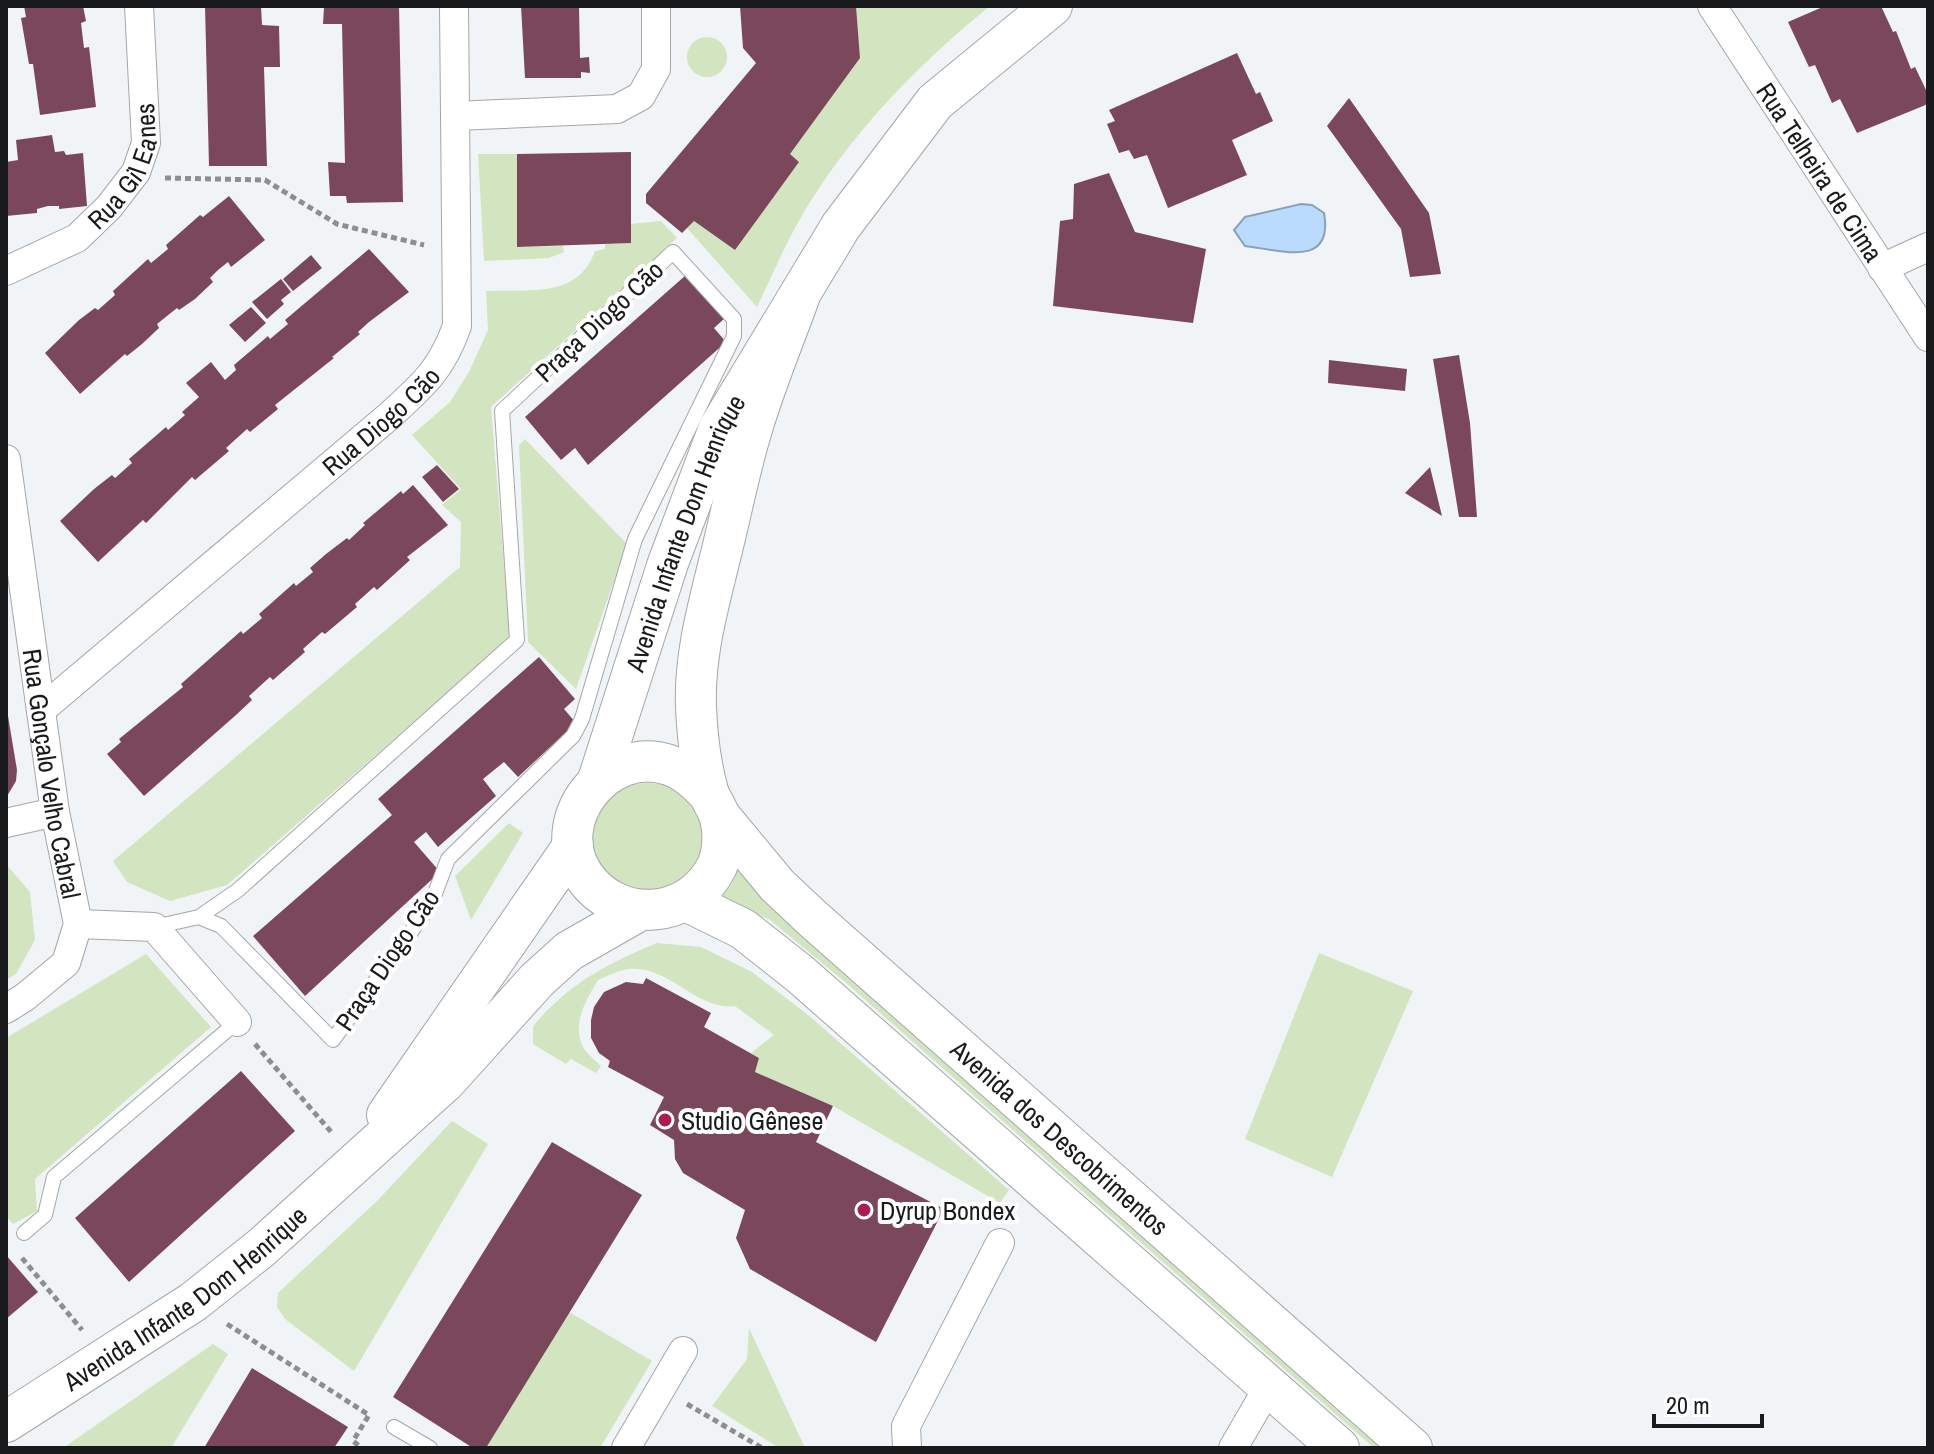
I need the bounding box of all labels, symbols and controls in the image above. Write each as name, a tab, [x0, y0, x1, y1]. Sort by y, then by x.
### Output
street label: Rua Telheira de Cima	[1749, 76, 1892, 268]
street label: Rua Gil Eanes	[79, 103, 164, 236]
street label: Praça Diogo Cão	[527, 252, 671, 390]
street label: Rua Diogo Cão	[314, 360, 448, 483]
street label: Avenida Infante Dom Henrique	[616, 388, 753, 677]
street label: Rua Gonçalo Velho Cabral	[15, 646, 90, 902]
street label: Praça Diogo Cão	[327, 882, 447, 1038]
street label: Avenida dos Descobrimentos	[943, 1031, 1176, 1243]
place label: Studio Gênese	[681, 1103, 823, 1138]
marker: Studio Gênese	[656, 1111, 674, 1129]
place label: Dyrup Bondex	[880, 1193, 1015, 1228]
street label: Avenida Infante Dom Henrique	[56, 1198, 314, 1399]
marker: Dyrup Bondex	[855, 1201, 873, 1219]
scale bar	[1654, 1378, 1762, 1428]
text: 20 m	[1666, 1389, 1710, 1421]

